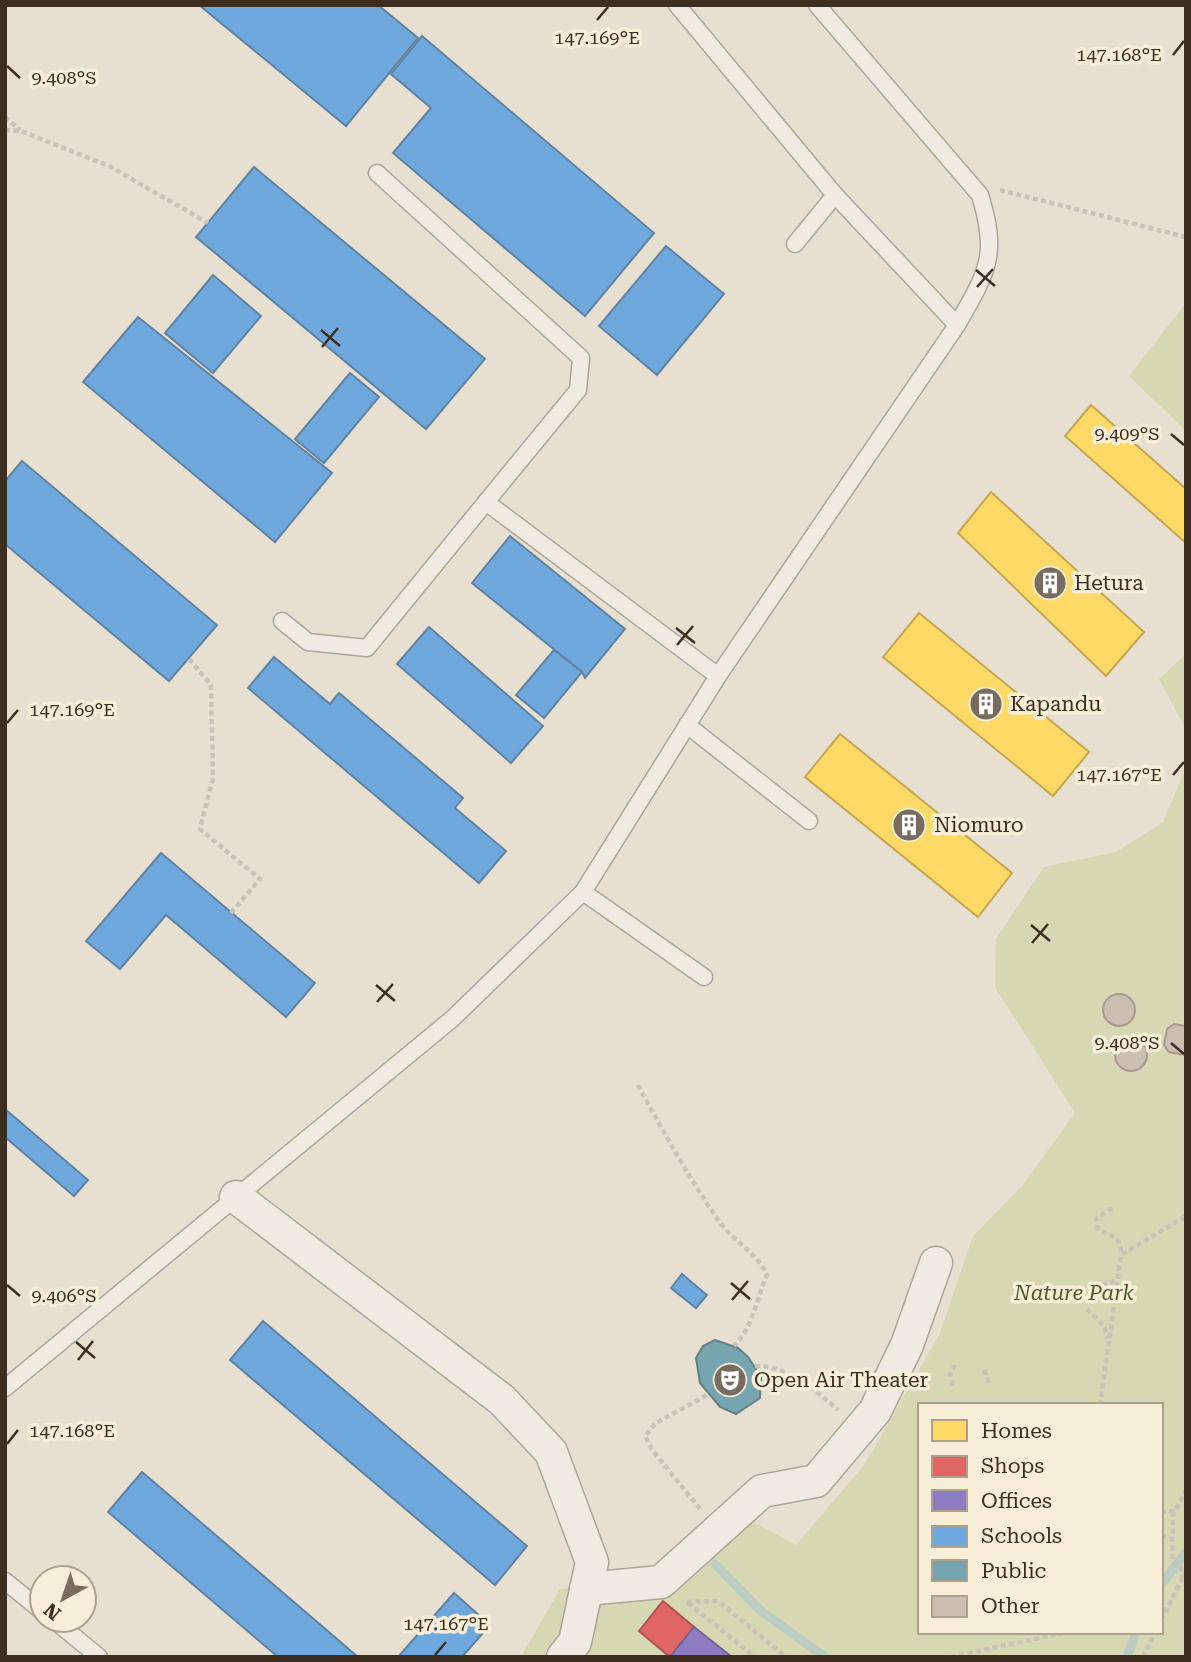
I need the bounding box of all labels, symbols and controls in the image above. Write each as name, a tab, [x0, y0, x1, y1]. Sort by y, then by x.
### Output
text: 147.169°E	[554, 27, 640, 48]
text: 147.168°E	[1076, 44, 1162, 65]
text: 9.408°S	[32, 67, 96, 88]
text: 9.409°S	[1095, 423, 1159, 444]
building icon: Hetura	[1031, 564, 1069, 602]
place label: Hetura	[1074, 571, 1144, 595]
building icon: Kapandu	[967, 685, 1005, 723]
place label: Kapandu	[1010, 692, 1101, 716]
text: 147.169°E	[29, 699, 115, 720]
text: 147.167°E	[1076, 764, 1162, 785]
building icon: Niomuro	[890, 806, 928, 844]
place label: Niomuro	[934, 813, 1024, 837]
text: 9.408°S	[1095, 1032, 1159, 1053]
park label: Nature Park	[1013, 1281, 1135, 1305]
text: 9.406°S	[32, 1285, 96, 1306]
theatre icon: Open Air Theater	[711, 1361, 749, 1399]
place label: Open Air Theater	[754, 1368, 928, 1392]
legend	[918, 1403, 1163, 1634]
text: Homes	[981, 1419, 1052, 1443]
text: 147.168°E	[29, 1420, 115, 1441]
text: Shops	[981, 1454, 1044, 1478]
text: Offices	[981, 1489, 1052, 1513]
text: Schools	[981, 1524, 1062, 1548]
text: Public	[981, 1559, 1047, 1583]
north arrow	[28, 1564, 98, 1634]
text: Other	[981, 1594, 1040, 1618]
text: N	[39, 1598, 65, 1625]
text: 147.167°E	[403, 1613, 489, 1634]

